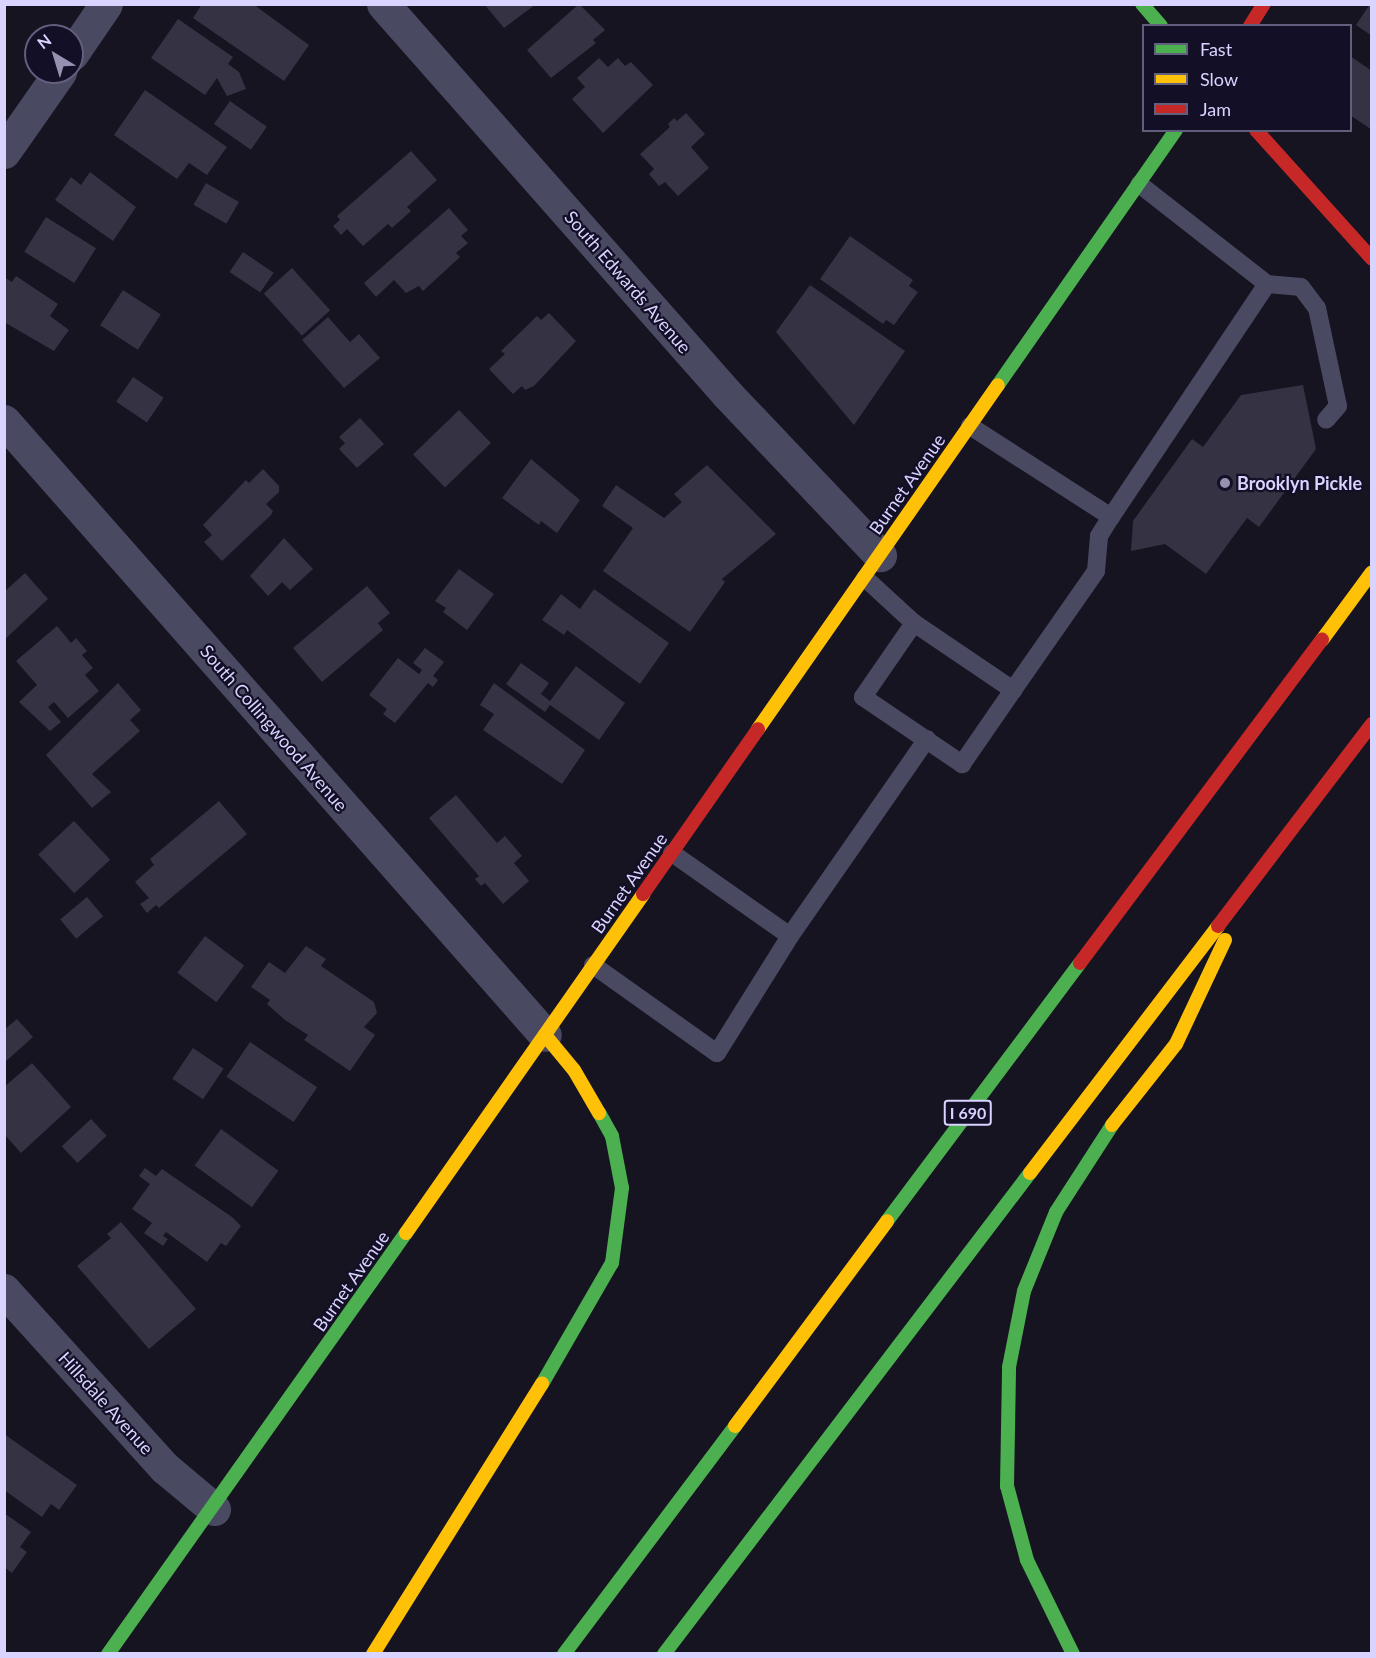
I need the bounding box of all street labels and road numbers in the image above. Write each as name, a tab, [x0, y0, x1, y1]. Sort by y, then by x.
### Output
street label: South Edwards Avenue	[560, 206, 696, 358]
street label: Burnet Avenue	[864, 429, 950, 539]
street label: South Collingwood Avenue	[196, 640, 352, 816]
street label: Burnet Avenue	[586, 828, 672, 938]
road number: I 690	[942, 1100, 994, 1126]
street label: Burnet Avenue	[308, 1226, 394, 1336]
street label: Hillsdale Avenue	[54, 1347, 158, 1459]

